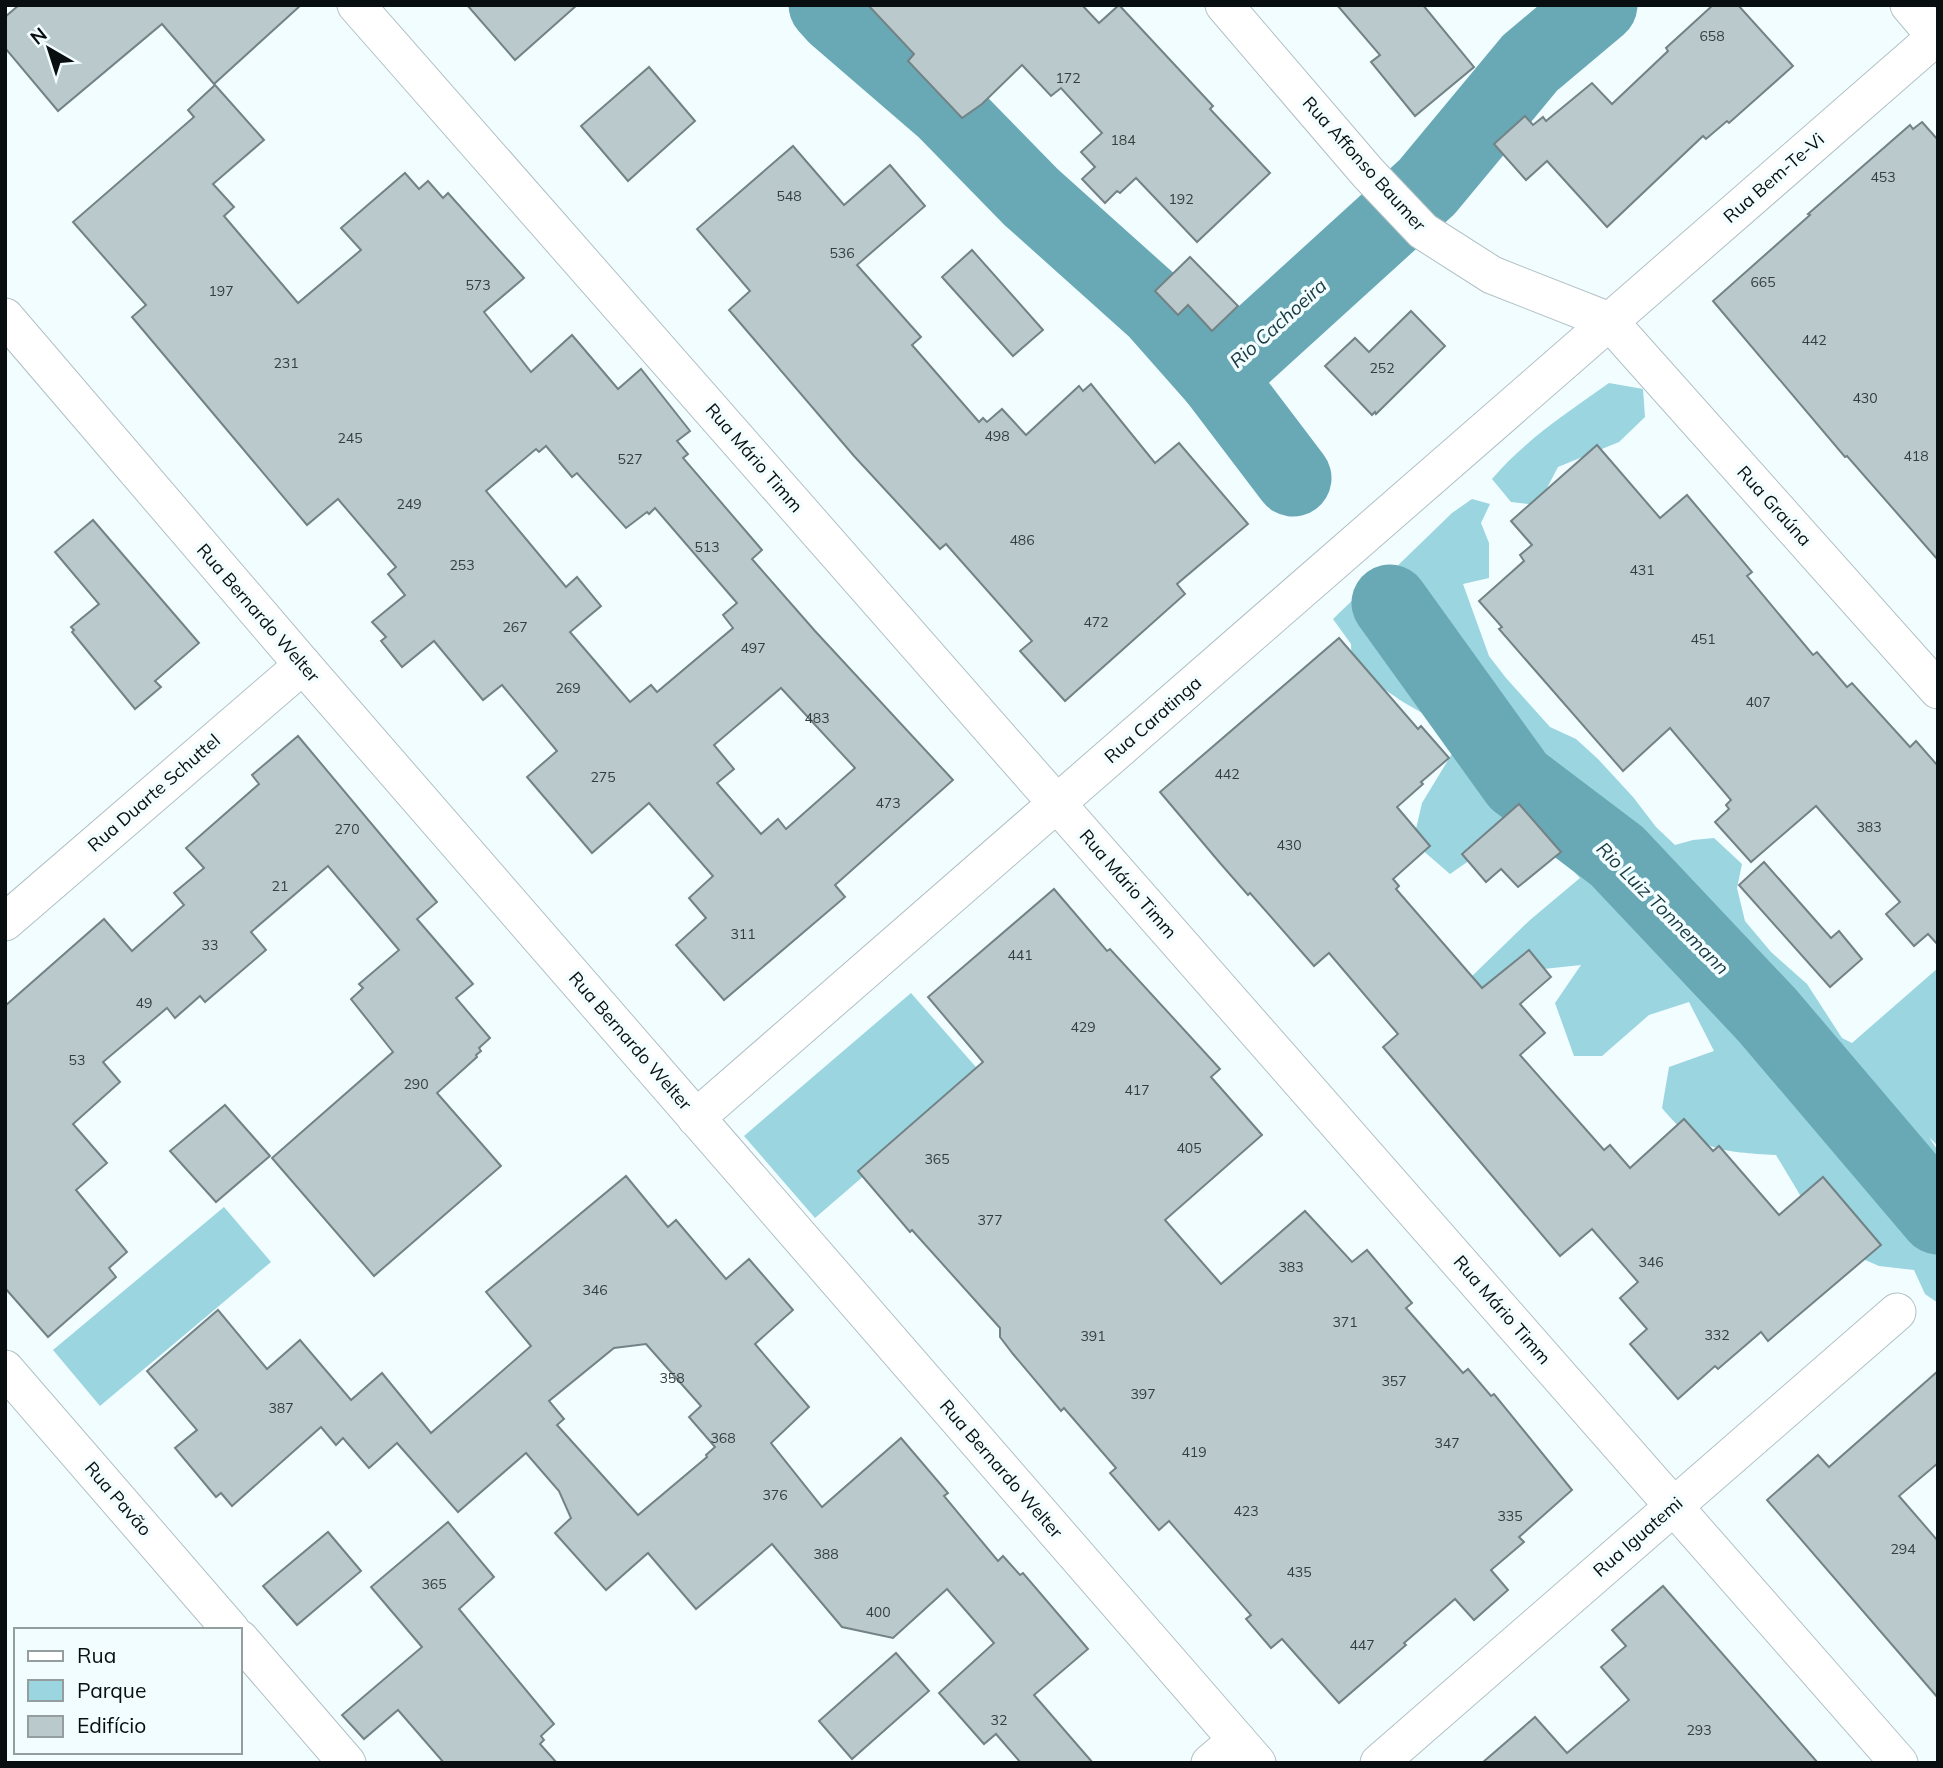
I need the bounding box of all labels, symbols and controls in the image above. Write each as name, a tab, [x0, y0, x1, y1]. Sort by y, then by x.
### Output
north arrow	[14, 14, 84, 84]
text: N	[25, 22, 51, 50]
house number: 658	[1699, 27, 1725, 45]
house number: 172	[1055, 69, 1081, 87]
street label: Rua Affonso Baumer	[1298, 92, 1431, 236]
street label: Rua Bem-Te-Vi	[1718, 128, 1829, 228]
house number: 184	[1110, 131, 1136, 149]
house number: 453	[1870, 168, 1896, 186]
house number: 548	[776, 187, 802, 205]
house number: 192	[1168, 190, 1194, 208]
house number: 536	[829, 244, 855, 262]
water label: Rio Cachoeira	[1225, 273, 1331, 373]
house number: 665	[1750, 273, 1776, 291]
house number: 573	[465, 276, 491, 294]
house number: 197	[208, 282, 234, 300]
house number: 442	[1801, 331, 1827, 349]
house number: 231	[273, 354, 299, 372]
house number: 252	[1369, 359, 1395, 377]
house number: 430	[1852, 389, 1878, 407]
street label: Rua Mário Timm	[701, 398, 808, 517]
house number: 498	[984, 427, 1010, 445]
house number: 245	[337, 429, 363, 447]
house number: 418	[1903, 447, 1929, 465]
house number: 527	[617, 450, 643, 468]
street label: Rua Graúna	[1732, 461, 1817, 551]
house number: 249	[396, 495, 422, 513]
house number: 486	[1009, 531, 1035, 549]
house number: 513	[694, 538, 720, 556]
street label: Rua Bernardo Welter	[192, 539, 325, 687]
house number: 253	[449, 556, 475, 574]
house number: 431	[1629, 561, 1655, 579]
house number: 472	[1083, 613, 1109, 631]
house number: 267	[502, 618, 528, 636]
house number: 451	[1690, 630, 1716, 648]
house number: 497	[740, 639, 766, 657]
street label: Rua Caratinga	[1099, 671, 1206, 768]
house number: 269	[555, 679, 581, 697]
house number: 407	[1745, 693, 1771, 711]
house number: 483	[804, 709, 830, 727]
street label: Rua Duarte Schuttel	[83, 729, 225, 856]
house number: 442	[1214, 765, 1240, 783]
house number: 275	[590, 768, 616, 786]
house number: 473	[875, 794, 901, 812]
house number: 383	[1856, 818, 1882, 836]
house number: 270	[334, 820, 360, 838]
street label: Rua Mário Timm	[1075, 824, 1182, 943]
house number: 430	[1276, 836, 1302, 854]
water label: Rio Luiz Tonnemann	[1592, 837, 1734, 979]
house number: 21	[272, 877, 288, 895]
house number: 311	[730, 925, 756, 943]
house number: 33	[202, 936, 218, 954]
house number: 441	[1007, 946, 1033, 964]
street label: Rua Bernardo Welter	[564, 967, 697, 1115]
house number: 49	[136, 994, 152, 1012]
house number: 429	[1070, 1018, 1096, 1036]
house number: 53	[69, 1051, 85, 1069]
house number: 290	[403, 1075, 429, 1093]
house number: 417	[1124, 1081, 1150, 1099]
house number: 405	[1176, 1139, 1202, 1157]
house number: 365	[924, 1150, 950, 1168]
house number: 377	[977, 1211, 1003, 1229]
street label: Rua Mário Timm	[1449, 1250, 1556, 1369]
house number: 346	[1638, 1253, 1664, 1271]
house number: 383	[1278, 1258, 1304, 1276]
house number: 346	[582, 1281, 608, 1299]
house number: 371	[1332, 1313, 1358, 1331]
house number: 332	[1704, 1326, 1730, 1344]
house number: 391	[1080, 1327, 1106, 1345]
house number: 358	[659, 1369, 685, 1387]
house number: 357	[1381, 1372, 1407, 1390]
house number: 397	[1130, 1385, 1156, 1403]
street label: Rua Bernardo Welter	[935, 1395, 1068, 1543]
house number: 387	[268, 1399, 294, 1417]
house number: 368	[710, 1429, 736, 1447]
house number: 347	[1434, 1434, 1460, 1452]
house number: 419	[1181, 1443, 1207, 1461]
street label: Rua Pavão	[80, 1457, 157, 1541]
house number: 376	[762, 1486, 788, 1504]
street label: Rua Iguatemi	[1588, 1491, 1687, 1582]
house number: 423	[1233, 1502, 1259, 1520]
house number: 335	[1497, 1507, 1523, 1525]
house number: 294	[1890, 1540, 1916, 1558]
house number: 388	[813, 1545, 839, 1563]
house number: 435	[1286, 1563, 1312, 1581]
house number: 365	[421, 1575, 447, 1593]
house number: 400	[865, 1603, 891, 1621]
legend	[14, 1628, 242, 1754]
house number: 447	[1349, 1636, 1375, 1654]
text: Rua	[77, 1642, 116, 1668]
text: Parque	[77, 1677, 146, 1703]
house number: 32	[991, 1711, 1007, 1729]
text: Edifício	[77, 1712, 146, 1738]
house number: 293	[1686, 1721, 1712, 1739]

